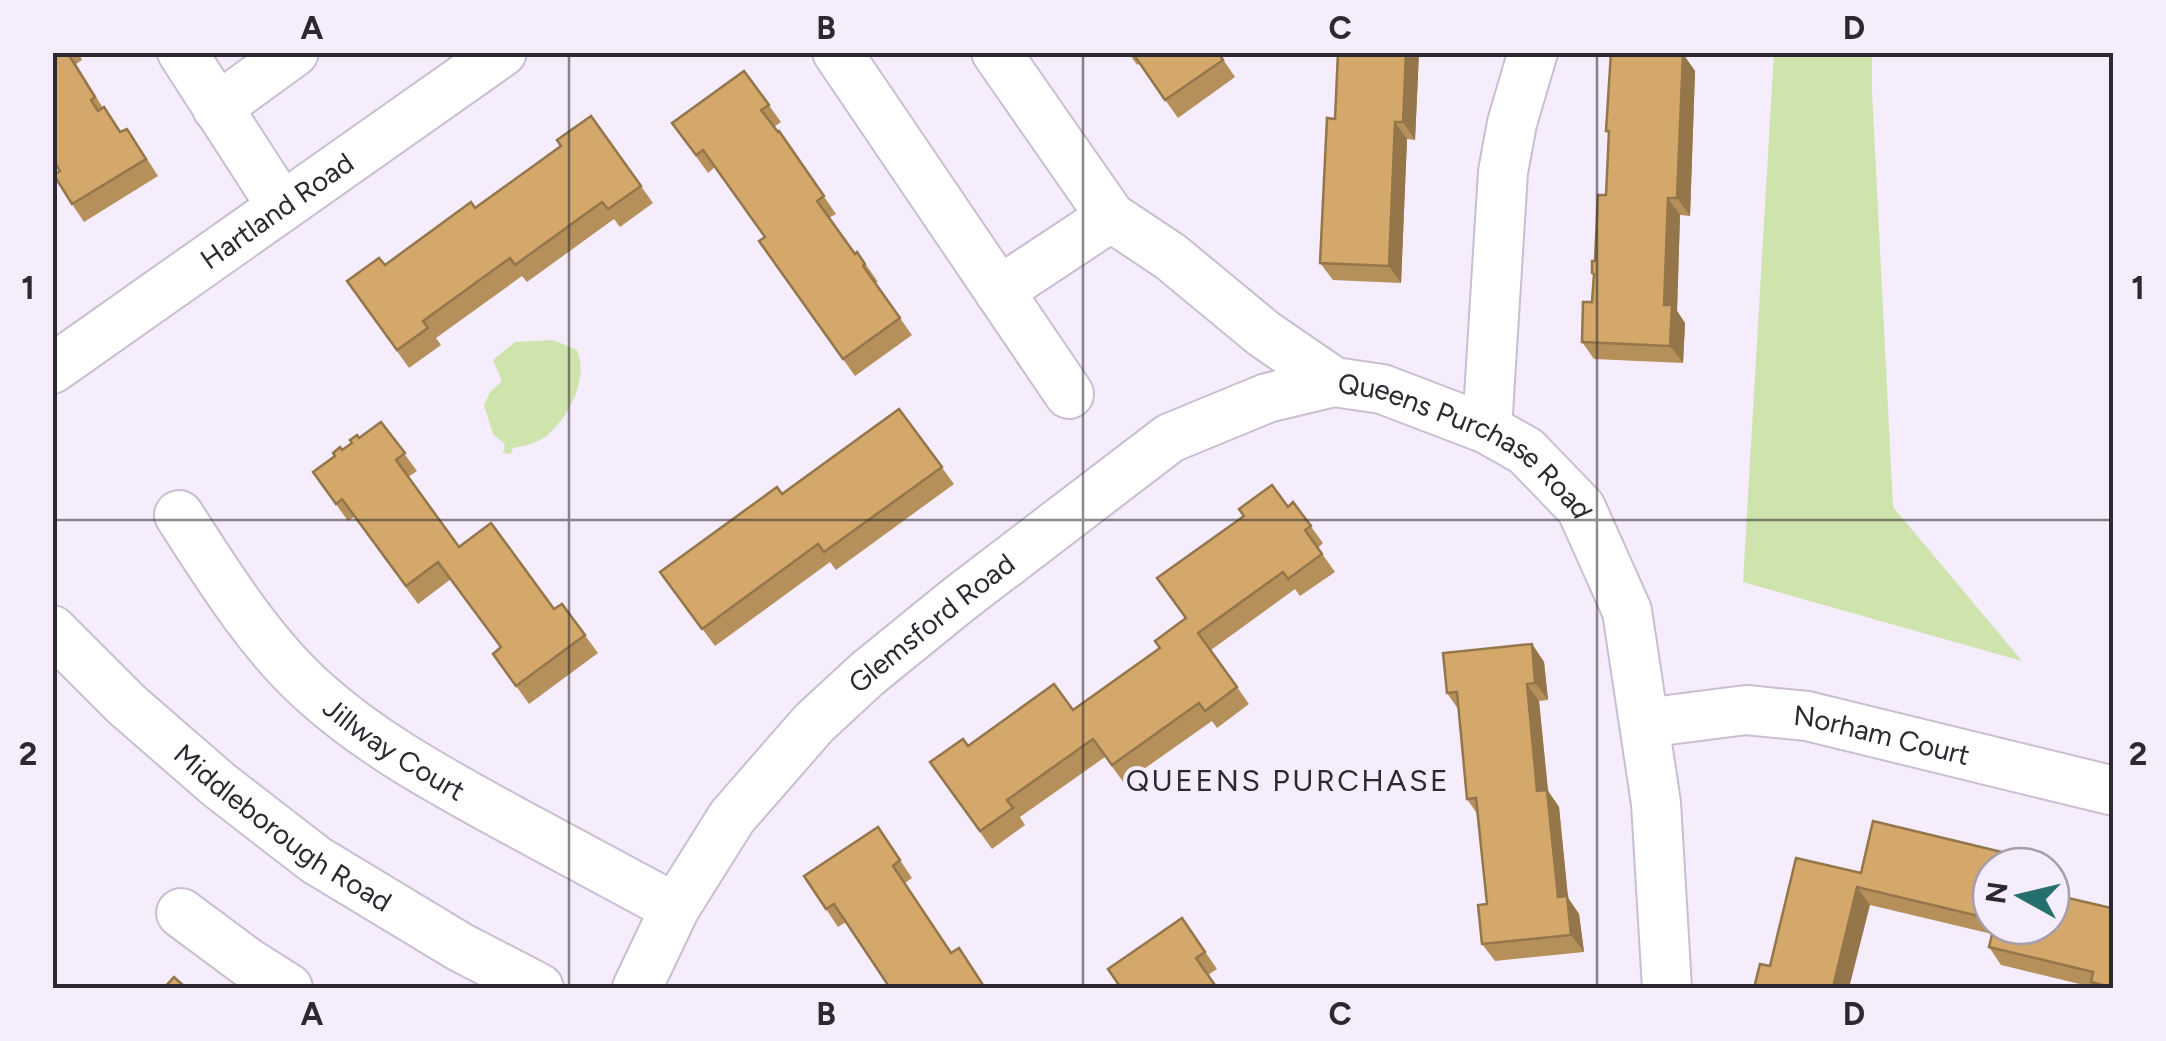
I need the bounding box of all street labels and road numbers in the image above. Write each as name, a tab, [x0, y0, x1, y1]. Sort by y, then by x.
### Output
street label: Hartland Road	[194, 145, 360, 276]
street label: Queens Purchase Road	[1336, 366, 1600, 523]
street label: Glemsford Road	[841, 546, 1021, 700]
street label: Jillway Court	[316, 690, 471, 808]
street label: Norham Court	[1792, 698, 1973, 772]
street label: Middleborough Road	[167, 737, 398, 919]

